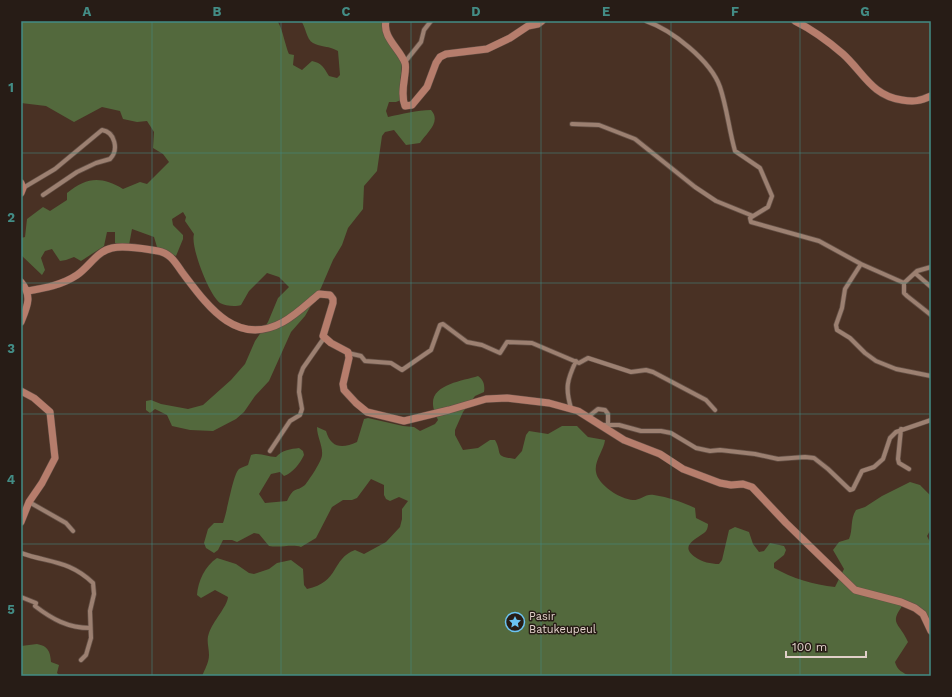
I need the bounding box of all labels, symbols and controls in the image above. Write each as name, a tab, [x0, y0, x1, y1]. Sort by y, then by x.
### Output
text: A	[83, 4, 92, 19]
text: B	[213, 4, 222, 19]
text: C	[342, 4, 351, 19]
text: D	[471, 4, 481, 19]
text: E	[602, 4, 610, 19]
text: F	[731, 4, 739, 19]
text: G	[860, 4, 870, 19]
text: 1	[8, 80, 14, 95]
text: 2	[7, 210, 15, 225]
text: 3	[7, 341, 15, 356]
text: 4	[7, 472, 16, 487]
text: 5	[7, 602, 15, 617]
place label: Pasir Batukeupeul	[529, 610, 597, 636]
place icon: Pasir Batukeupeul	[504, 611, 526, 633]
scale bar	[786, 633, 866, 659]
text: 100 m	[792, 640, 827, 654]

